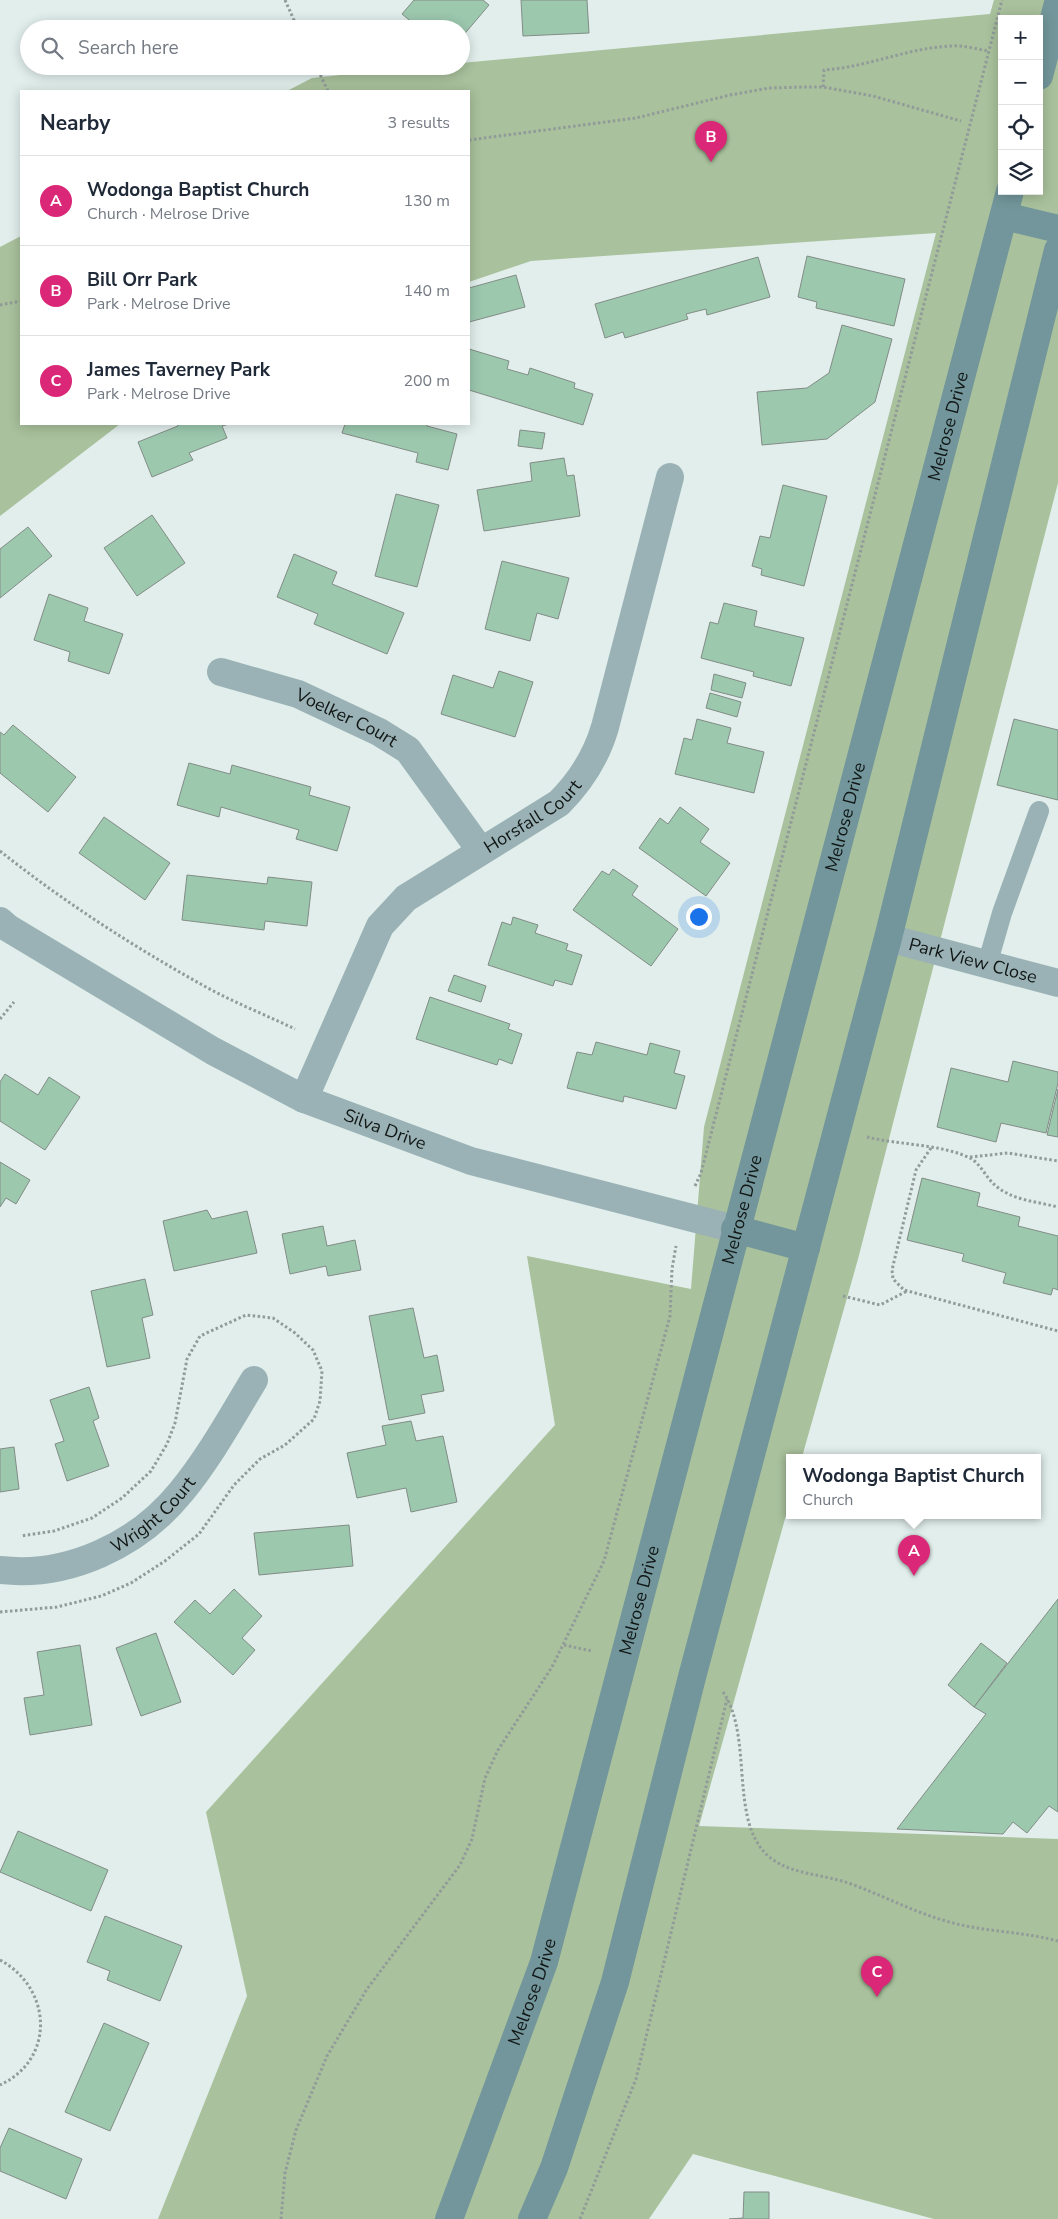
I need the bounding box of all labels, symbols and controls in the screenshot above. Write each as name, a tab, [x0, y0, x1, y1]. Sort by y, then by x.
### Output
map controls	[998, 15, 1043, 195]
button: +	[998, 15, 1043, 60]
search box	[20, 20, 470, 75]
icon: search	[38, 34, 66, 62]
text: Search here	[78, 35, 179, 61]
button: −	[998, 60, 1043, 105]
button: locate	[998, 105, 1043, 150]
text: Nearby	[40, 109, 110, 137]
text: 3 results	[388, 112, 450, 134]
pin: B	[695, 121, 727, 162]
button: layers	[998, 150, 1043, 195]
text: Wodonga Baptist Church	[87, 177, 309, 203]
text: A	[50, 190, 62, 212]
text: 130 m	[403, 190, 450, 212]
text: Church · Melrose Drive	[87, 203, 250, 225]
text: Bill Orr Park	[87, 267, 197, 293]
text: B	[50, 280, 62, 302]
text: 140 m	[403, 280, 450, 302]
text: Park · Melrose Drive	[87, 293, 231, 315]
text: James Taverney Park	[87, 357, 270, 383]
street label: Melrose Drive	[922, 369, 974, 484]
text: C	[51, 370, 61, 392]
text: 200 m	[403, 370, 450, 392]
text: Park · Melrose Drive	[87, 383, 231, 405]
street label: Voelker Court	[291, 682, 403, 753]
street label: Melrose Drive	[819, 760, 871, 874]
street label: Horsfall Court	[479, 774, 587, 859]
your location	[686, 904, 712, 930]
street label: Park View Close	[906, 932, 1040, 989]
street label: Silva Drive	[340, 1103, 430, 1155]
street label: Melrose Drive	[716, 1152, 768, 1267]
popup	[786, 1454, 1041, 1519]
text: Wodonga Baptist Church	[802, 1463, 1025, 1489]
street label: Wright Court	[106, 1471, 201, 1559]
text: Church	[802, 1489, 853, 1511]
pin: A	[898, 1535, 930, 1576]
street label: Melrose Drive	[613, 1543, 665, 1658]
street label: Melrose Drive	[502, 1936, 562, 2049]
pin: C	[861, 1956, 893, 1997]

